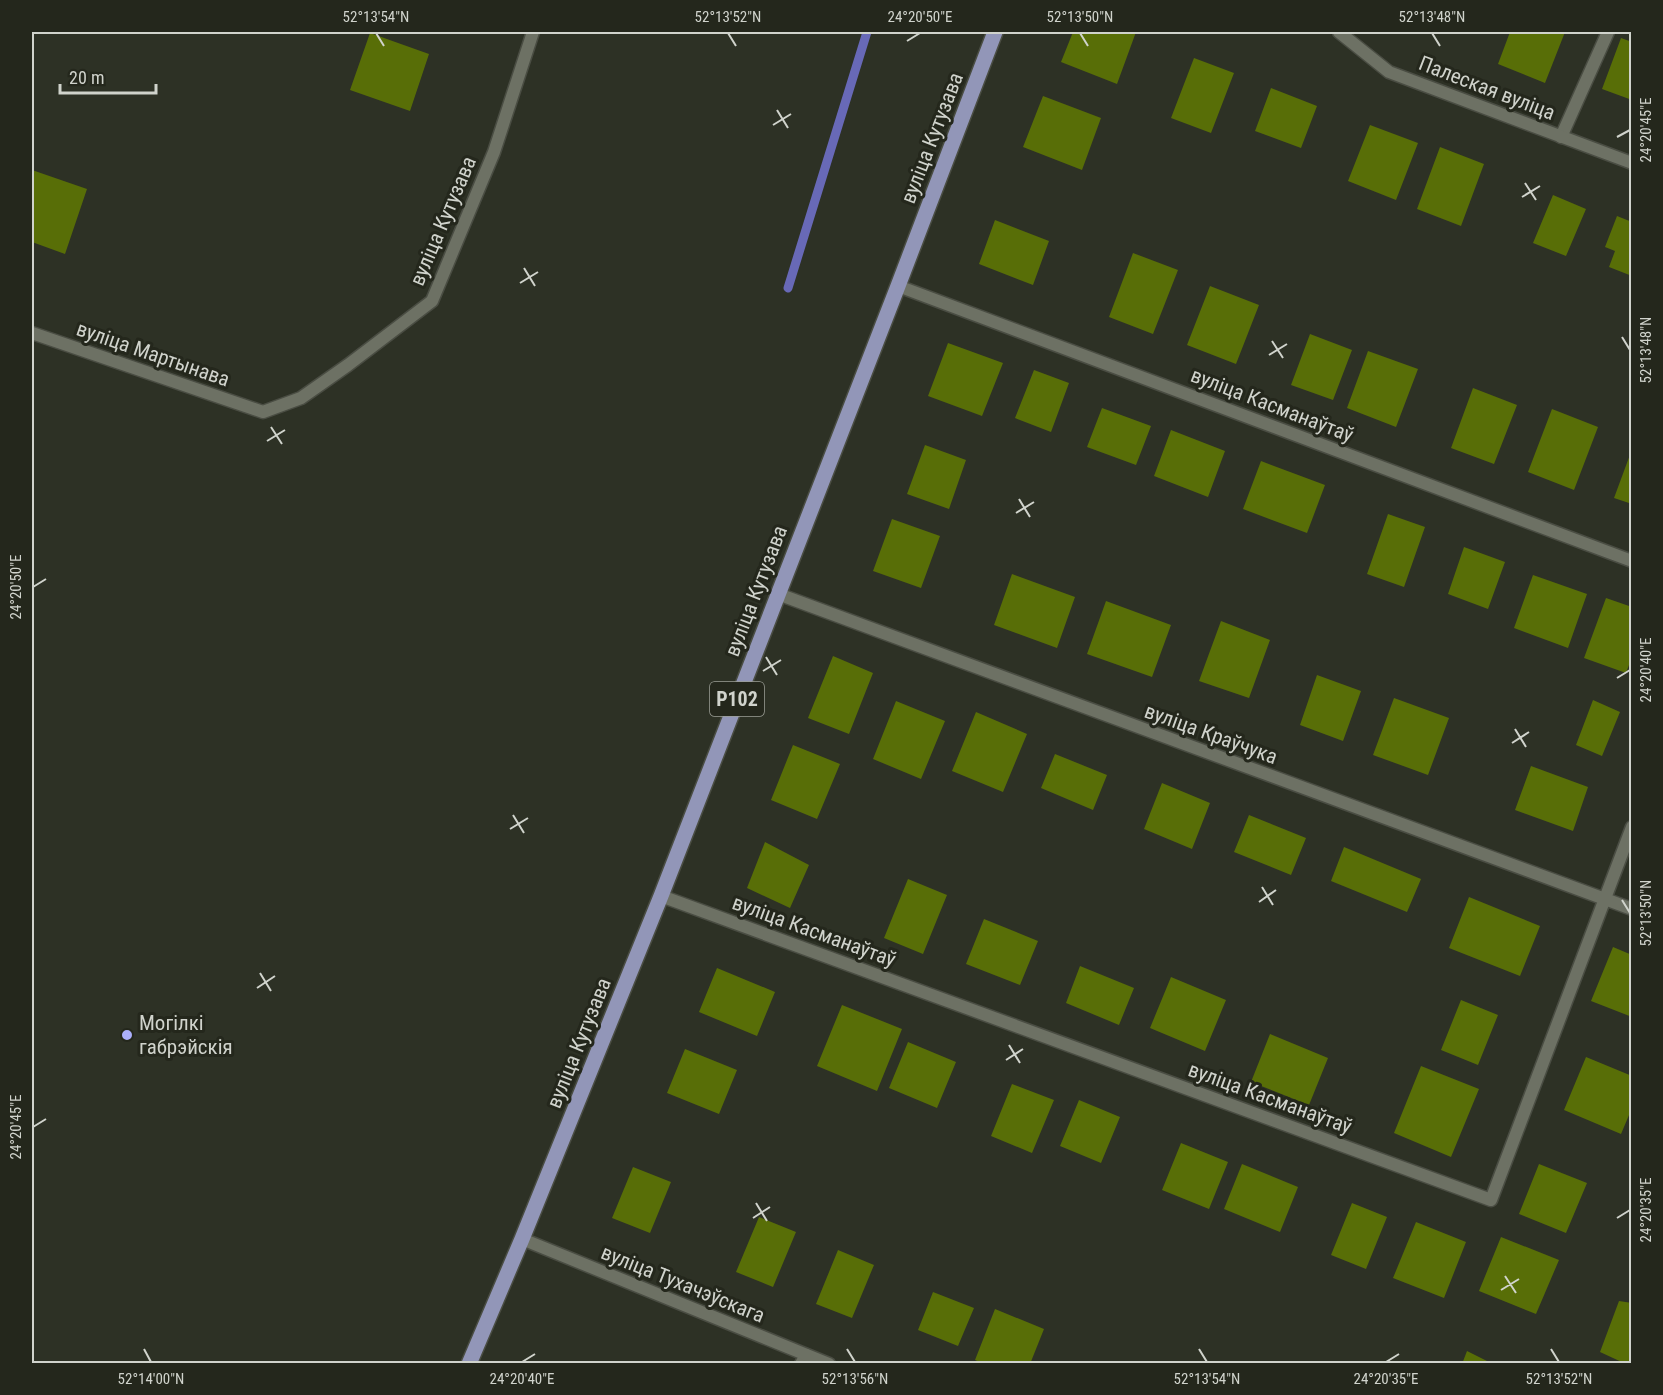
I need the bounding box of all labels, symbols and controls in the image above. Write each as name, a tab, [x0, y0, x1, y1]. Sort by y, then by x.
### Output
text: 52°13'54"N	[343, 8, 409, 26]
text: 52°13'52"N	[695, 8, 761, 26]
text: 24°20'50"E	[888, 8, 952, 26]
text: 52°13'50"N	[1047, 8, 1113, 26]
text: 52°13'48"N	[1399, 8, 1465, 26]
street label: Палеская вуліца	[1416, 51, 1558, 125]
scale bar	[60, 57, 156, 95]
text: 20 m	[69, 67, 104, 88]
street label: вуліца Кутузава	[896, 69, 968, 207]
text: 24°20'45"E	[1637, 98, 1655, 162]
street label: вуліца Кутузава	[405, 153, 481, 289]
street label: вуліца Мартынава	[73, 317, 233, 391]
text: 52°13'48"N	[1637, 317, 1655, 383]
street label: вуліца Касманаўтаў	[1187, 363, 1357, 447]
street label: вуліца Кутузава	[720, 522, 792, 660]
text: 24°20'50"E	[7, 555, 25, 619]
text: 24°20'40"E	[1637, 638, 1655, 702]
road number: Р102	[710, 682, 764, 716]
street label: вуліца Краўчука	[1141, 699, 1281, 769]
text: 52°13'50"N	[1637, 880, 1655, 946]
street label: вуліца Касманаўтаў	[729, 890, 899, 972]
street label: вуліца Кутузава	[542, 974, 616, 1112]
place label: Могілкі габрэйскія	[139, 1011, 233, 1059]
marker: Могілкі габрэйскія	[120, 1028, 134, 1042]
street label: вуліца Касманаўтаў	[1185, 1057, 1355, 1139]
text: 24°20'45"E	[7, 1095, 25, 1159]
text: 24°20'35"E	[1637, 1178, 1655, 1242]
street label: вуліца Тухачэўскага	[598, 1240, 768, 1328]
text: 52°14'00"N	[118, 1370, 184, 1388]
text: 24°20'40"E	[490, 1370, 554, 1388]
text: 52°13'56"N	[822, 1370, 888, 1388]
text: 52°13'54"N	[1174, 1370, 1240, 1388]
text: 24°20'35"E	[1354, 1370, 1418, 1388]
text: 52°13'52"N	[1526, 1370, 1592, 1388]

